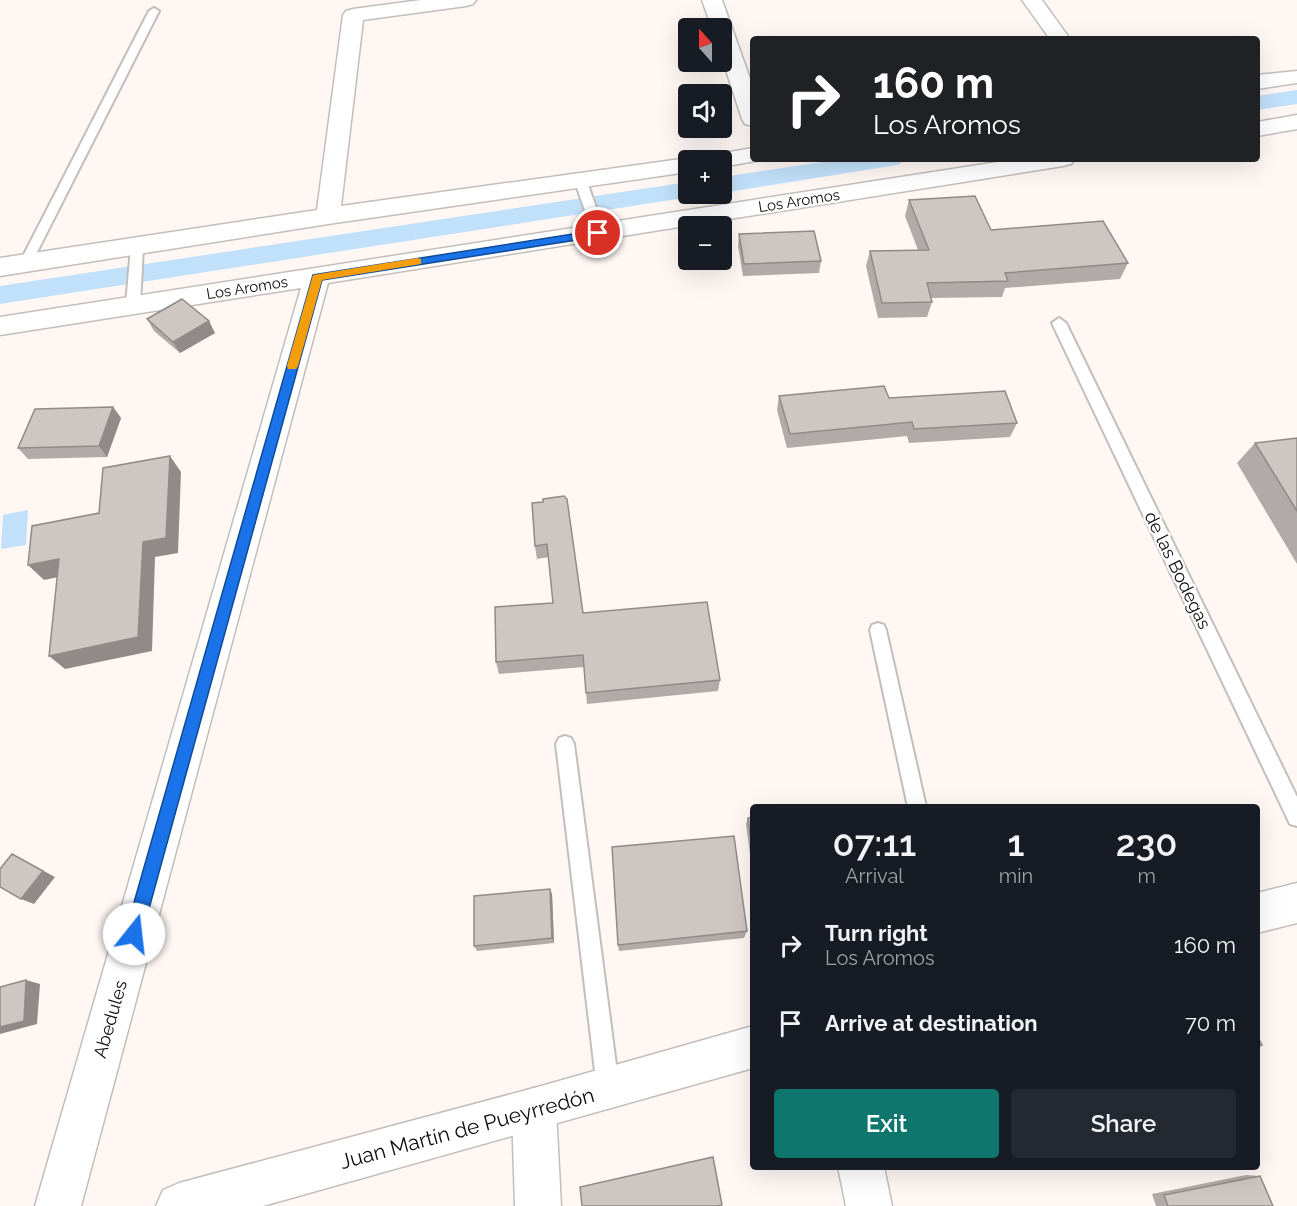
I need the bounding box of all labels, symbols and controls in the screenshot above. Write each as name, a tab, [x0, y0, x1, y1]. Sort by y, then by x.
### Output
north arrow	[678, 18, 732, 72]
map controls	[678, 18, 732, 270]
text: 160 m	[873, 59, 994, 108]
icon: right	[774, 60, 852, 138]
button: sound	[678, 84, 732, 138]
text: Los Aromos	[873, 109, 1021, 140]
button: +	[678, 150, 732, 204]
street label: Los Aromos	[757, 186, 841, 216]
pin	[572, 207, 623, 258]
icon: arrive	[581, 216, 614, 249]
button: −	[678, 216, 732, 270]
street label: Los Aromos	[205, 273, 289, 303]
street label: de las Bodegas	[1140, 508, 1216, 633]
text: 07:11	[833, 822, 916, 864]
text: 1	[1008, 822, 1025, 864]
text: 230	[1116, 822, 1177, 864]
text: Arrival	[845, 864, 904, 888]
text: min	[999, 864, 1033, 888]
text: m	[1137, 864, 1156, 888]
position arrow	[102, 902, 166, 966]
text: Turn right	[825, 920, 928, 946]
icon: right	[774, 929, 807, 962]
text: 160 m	[1174, 932, 1236, 958]
text: Los Aromos	[825, 946, 935, 970]
street label: Abedules	[89, 977, 131, 1060]
icon: arrive	[774, 1007, 807, 1040]
text: Arrive at destination	[825, 1010, 1038, 1036]
text: 70 m	[1185, 1010, 1236, 1036]
street label: Juan Martín de Pueyrredón	[337, 1082, 597, 1174]
button: Exit	[774, 1089, 999, 1158]
button: Share	[1011, 1089, 1236, 1158]

